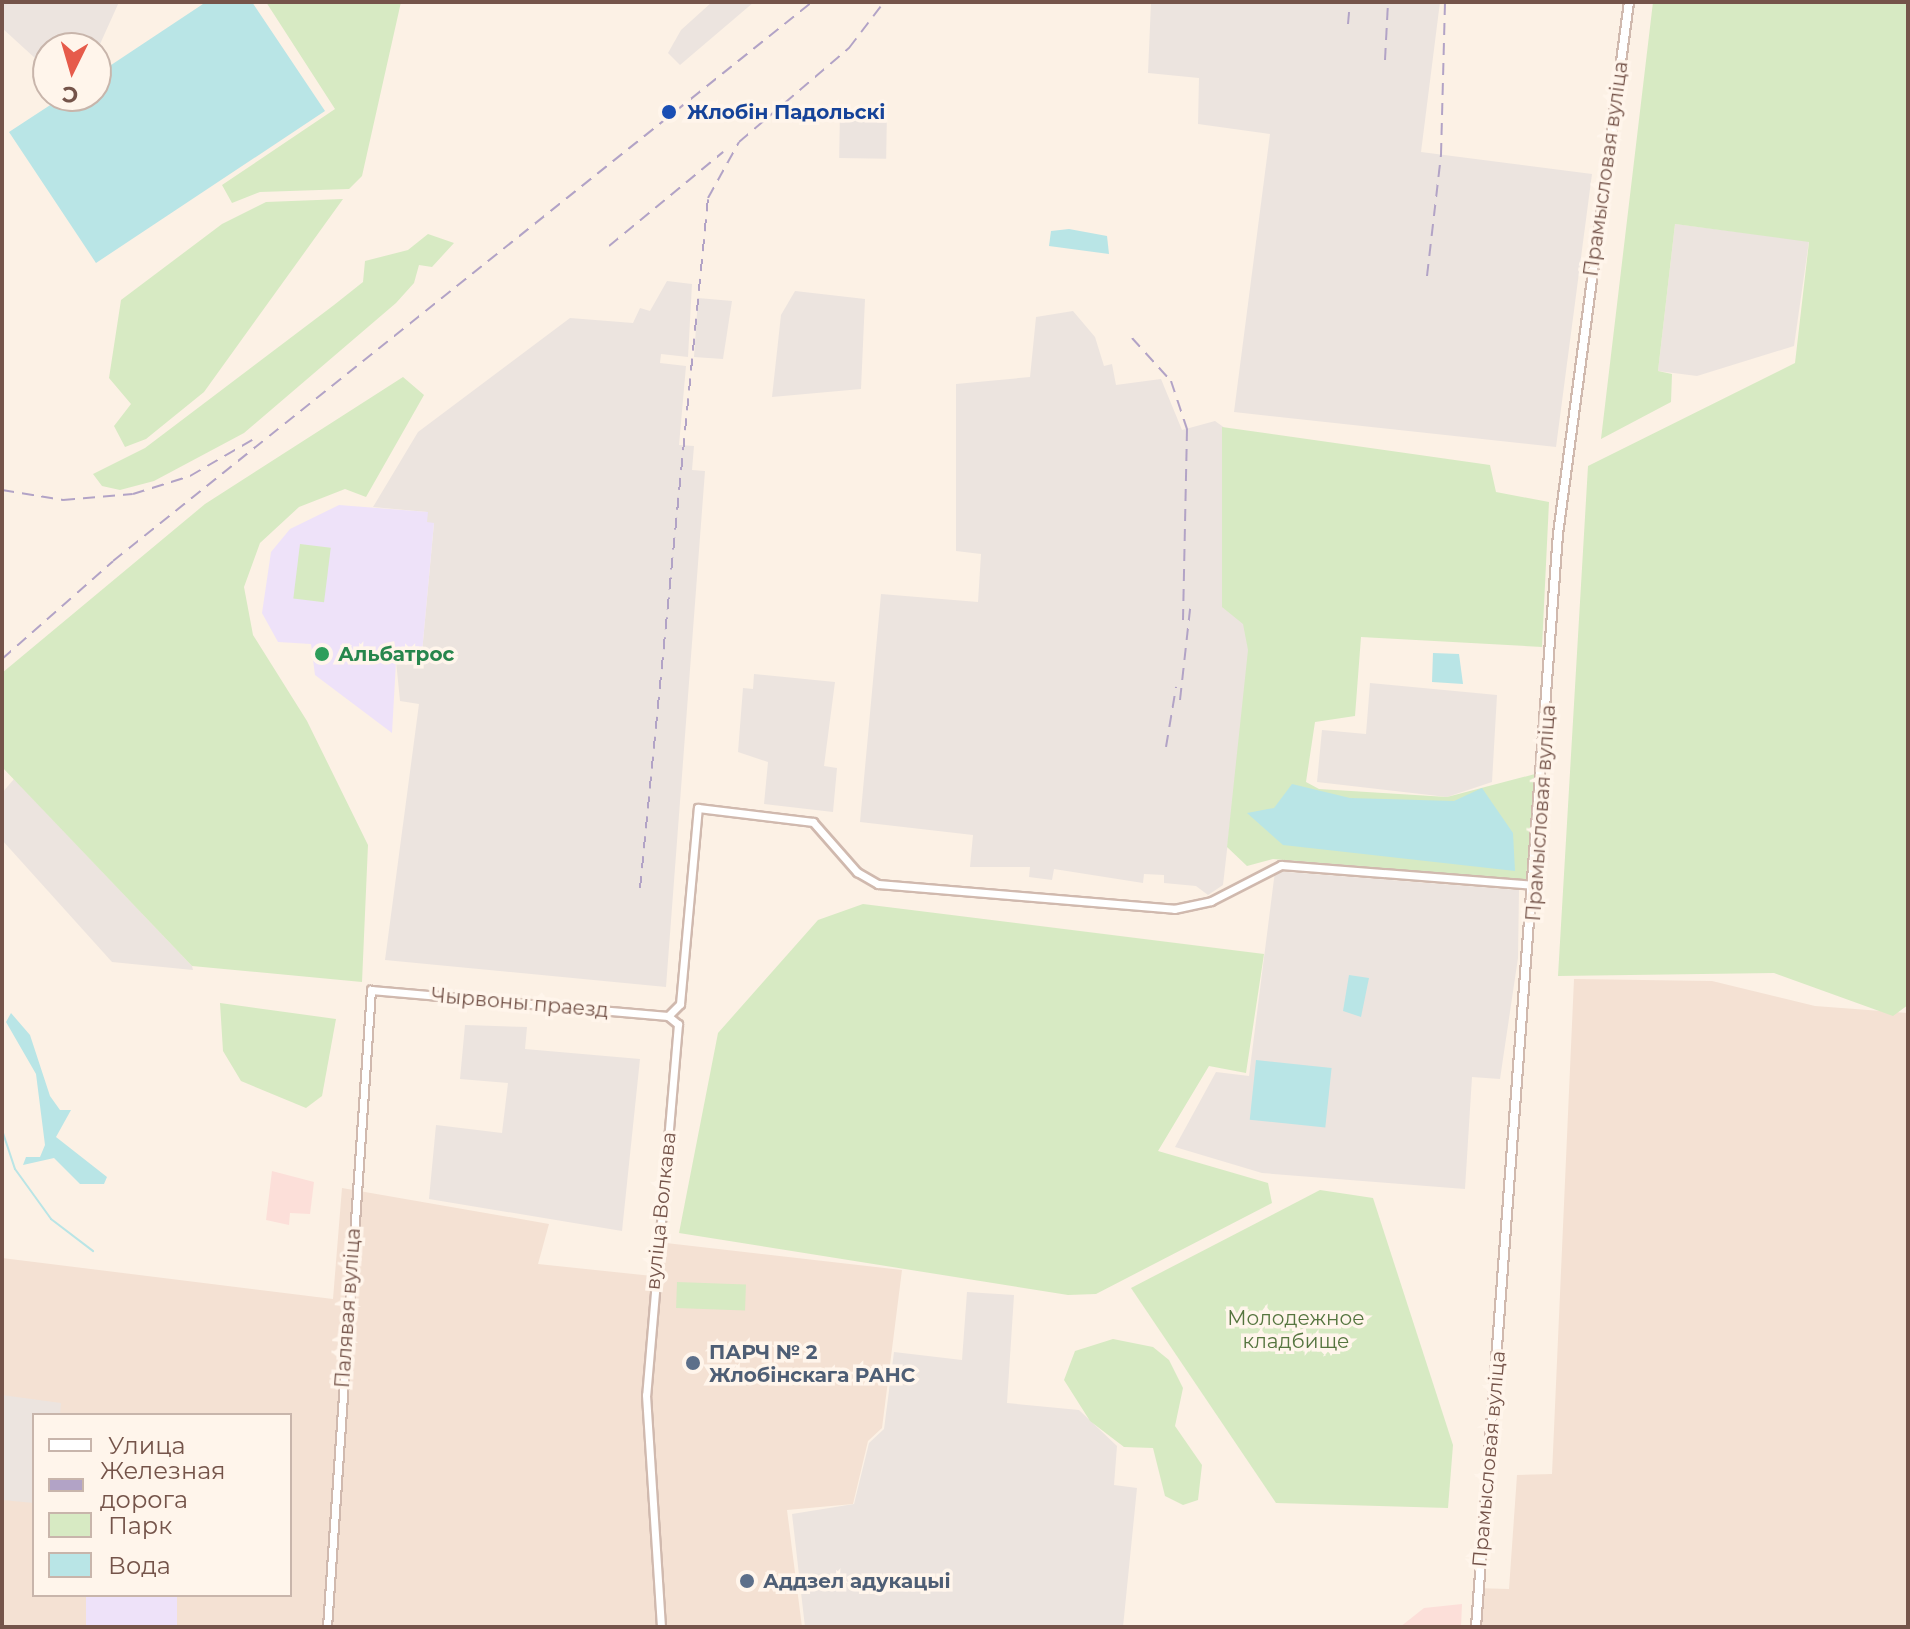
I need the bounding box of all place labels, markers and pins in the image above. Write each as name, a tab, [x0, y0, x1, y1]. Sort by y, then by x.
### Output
place label: Жлобін Падольскі	[687, 100, 885, 124]
marker: Жлобін Падольскі	[658, 101, 680, 123]
place label: Альбатрос	[338, 642, 454, 666]
marker: Альбатрос	[313, 645, 331, 663]
place label: ПАРЧ № 2 Жлобінскага РАНС	[709, 1340, 915, 1387]
marker: ПАРЧ № 2 Жлобінскага РАНС	[684, 1354, 702, 1372]
place label: Аддзел адукацыі	[763, 1569, 951, 1593]
marker: Аддзел адукацыі	[738, 1572, 756, 1590]

